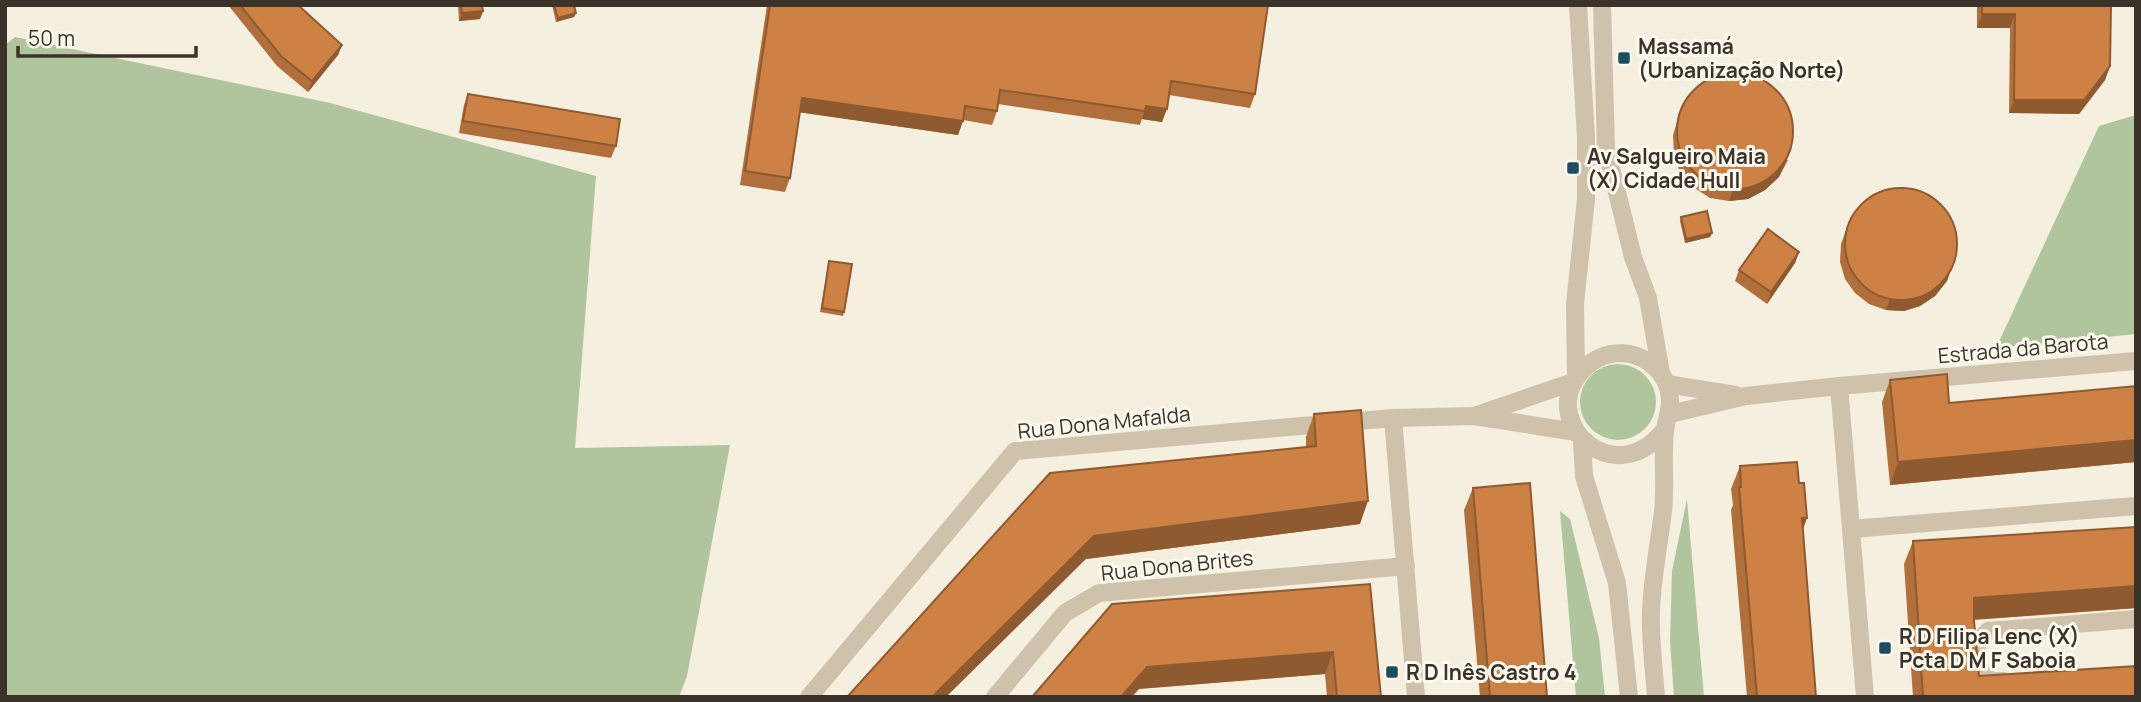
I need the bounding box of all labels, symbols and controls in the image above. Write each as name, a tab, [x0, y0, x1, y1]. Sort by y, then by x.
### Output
scale bar	[18, 14, 196, 58]
text: 50 m	[28, 24, 75, 52]
place label: Massamá (Urbanização Norte)	[1638, 32, 1845, 84]
marker: Massamá (Urbanização Norte)	[1616, 50, 1632, 66]
place label: Av Salgueiro Maia (X) Cidade Hull	[1587, 142, 1766, 194]
marker: Av Salgueiro Maia (X) Cidade Hull	[1565, 160, 1581, 176]
street label: Estrada da Barota	[1936, 327, 2110, 369]
street label: Rua Dona Mafalda	[1016, 399, 1192, 445]
street label: Rua Dona Brites	[1099, 543, 1255, 587]
place label: R D Filipa Lenc (X) Pcta D M F Saboia	[1899, 622, 2079, 674]
marker: R D Filipa Lenc (X) Pcta D M F Saboia	[1877, 640, 1893, 656]
place label: R D Inês Castro 4	[1406, 658, 1576, 686]
marker: R D Inês Castro 4	[1384, 664, 1400, 680]

